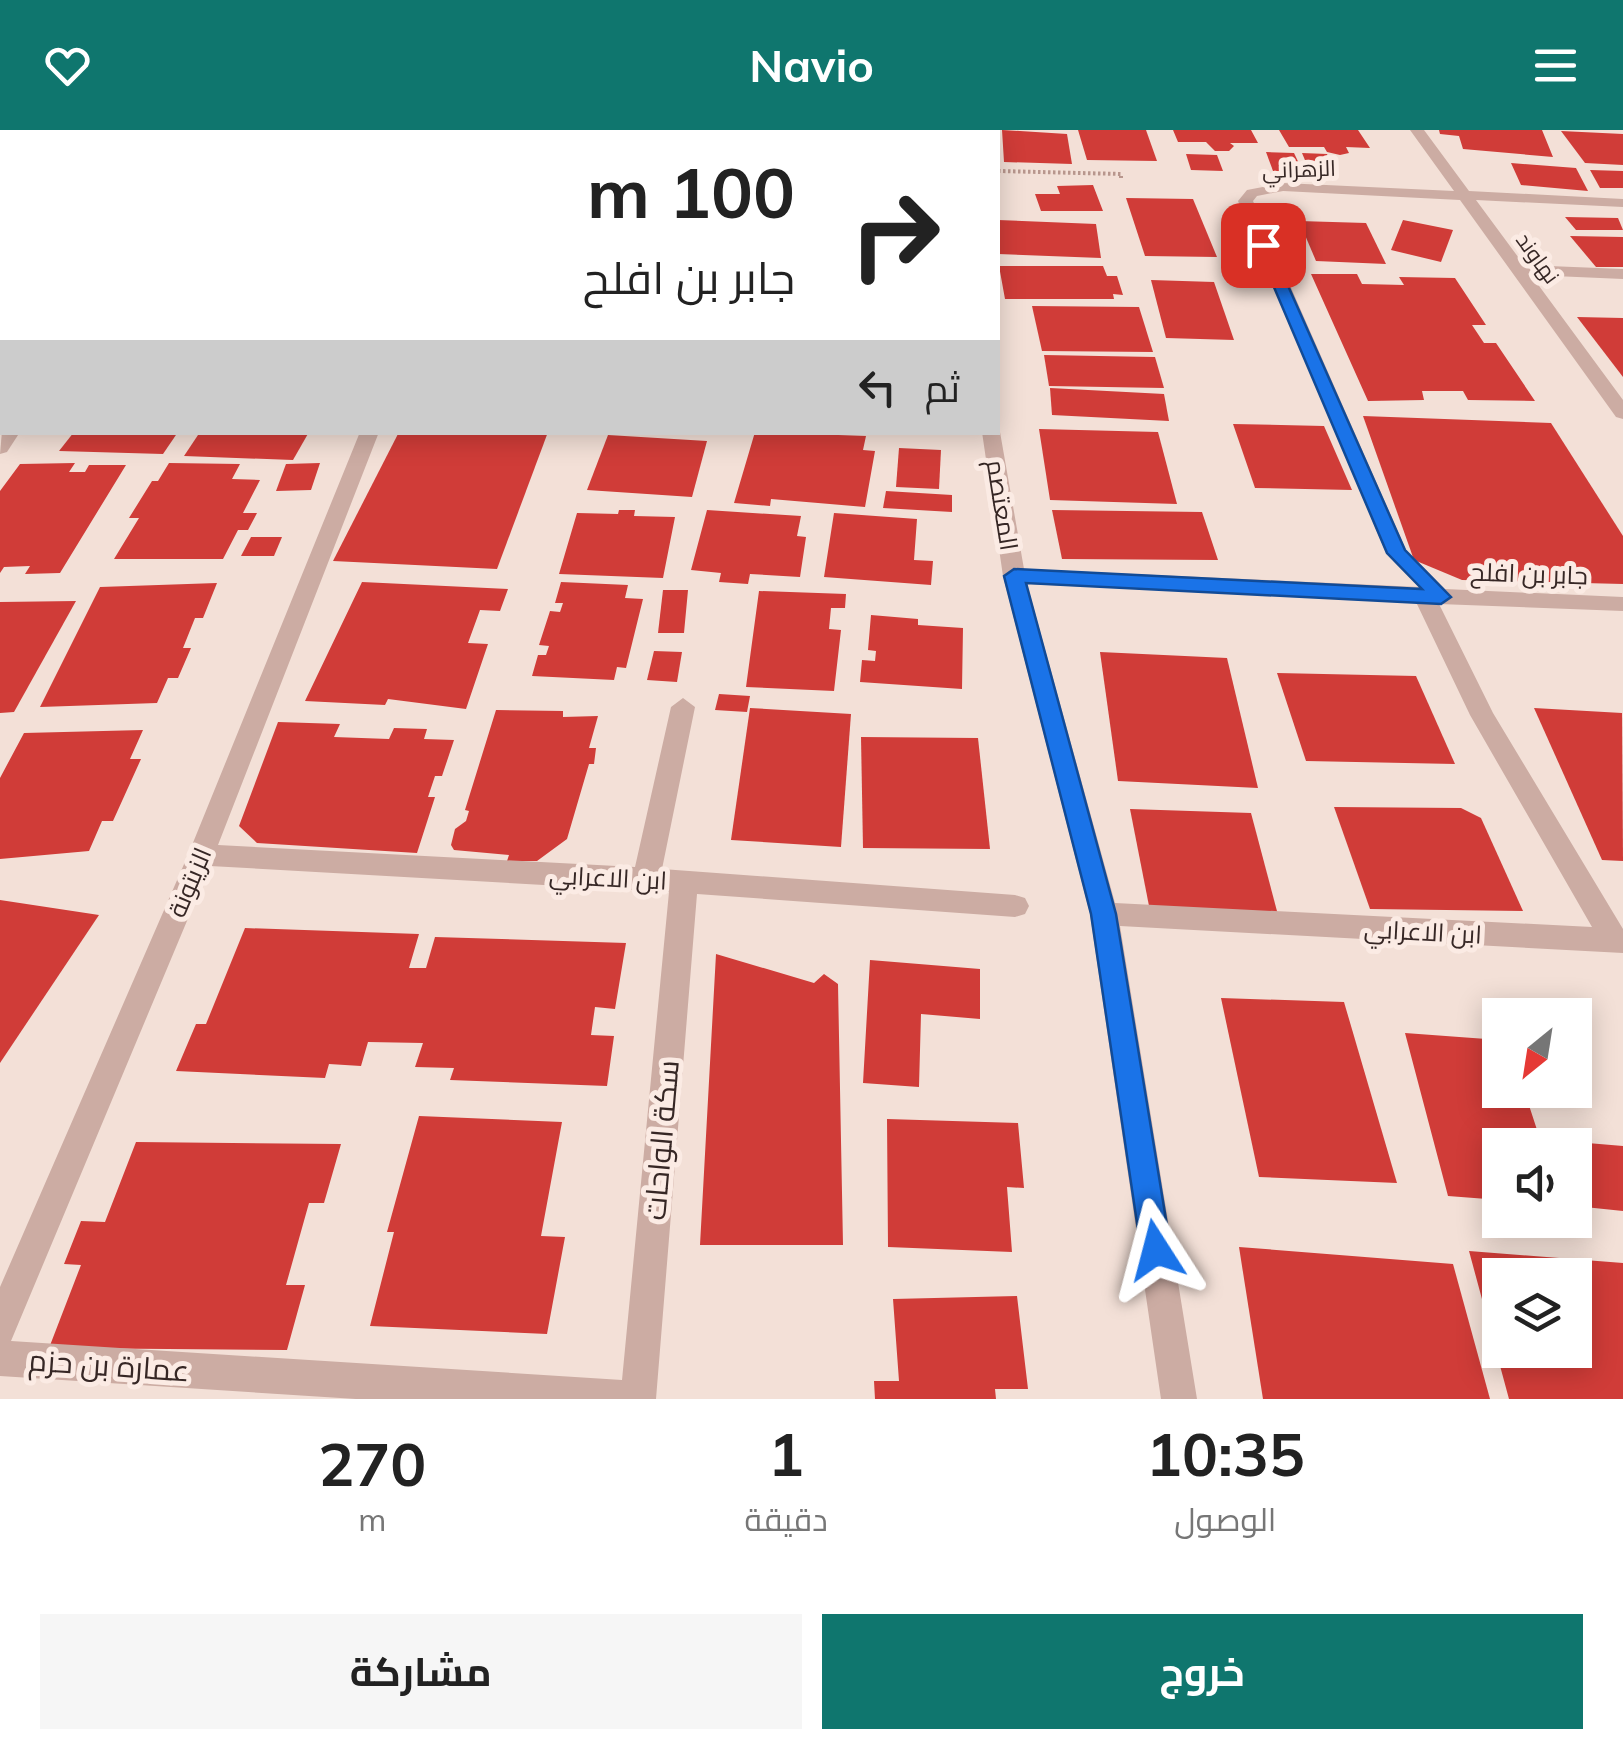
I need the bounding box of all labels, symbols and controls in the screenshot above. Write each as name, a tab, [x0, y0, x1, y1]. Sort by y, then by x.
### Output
text: Navio	[749, 37, 874, 93]
icon: heart	[40, 38, 95, 93]
icon: menu	[1528, 38, 1583, 93]
text: 100 m	[587, 148, 795, 236]
street label: الزهراني	[1262, 154, 1337, 187]
icon: right	[830, 170, 960, 300]
pin	[1221, 203, 1306, 288]
icon: arrive	[1236, 218, 1291, 273]
street label: نهاوند	[1510, 227, 1566, 289]
text: جابر بن افلح	[583, 249, 795, 305]
icon: left	[850, 360, 905, 415]
text: ثم	[925, 364, 960, 412]
street label: المعتصم	[978, 457, 1025, 553]
street label: جابر بن افلح	[1469, 555, 1588, 593]
street label: الزيتونة	[161, 842, 217, 922]
street label: ابن الاعرابي	[548, 858, 668, 901]
street label: ابن الاعرابي	[1363, 912, 1483, 955]
north arrow	[1482, 998, 1592, 1108]
map controls	[1482, 998, 1592, 1368]
street label: سكة الواحات	[635, 1058, 687, 1222]
button: sound	[1482, 1128, 1592, 1238]
position arrow	[1104, 1198, 1208, 1302]
button: layers	[1482, 1258, 1592, 1368]
street label: عمارة بن حزم	[27, 1340, 191, 1392]
text: 1	[768, 1416, 804, 1491]
text: 10:35	[1146, 1416, 1305, 1491]
text: 270	[318, 1426, 426, 1501]
text: m	[358, 1499, 386, 1539]
text: دقيقة	[744, 1499, 828, 1539]
text: الوصول	[1174, 1499, 1276, 1539]
button: مشاركة	[40, 1614, 802, 1729]
button: خروج	[822, 1614, 1583, 1729]

